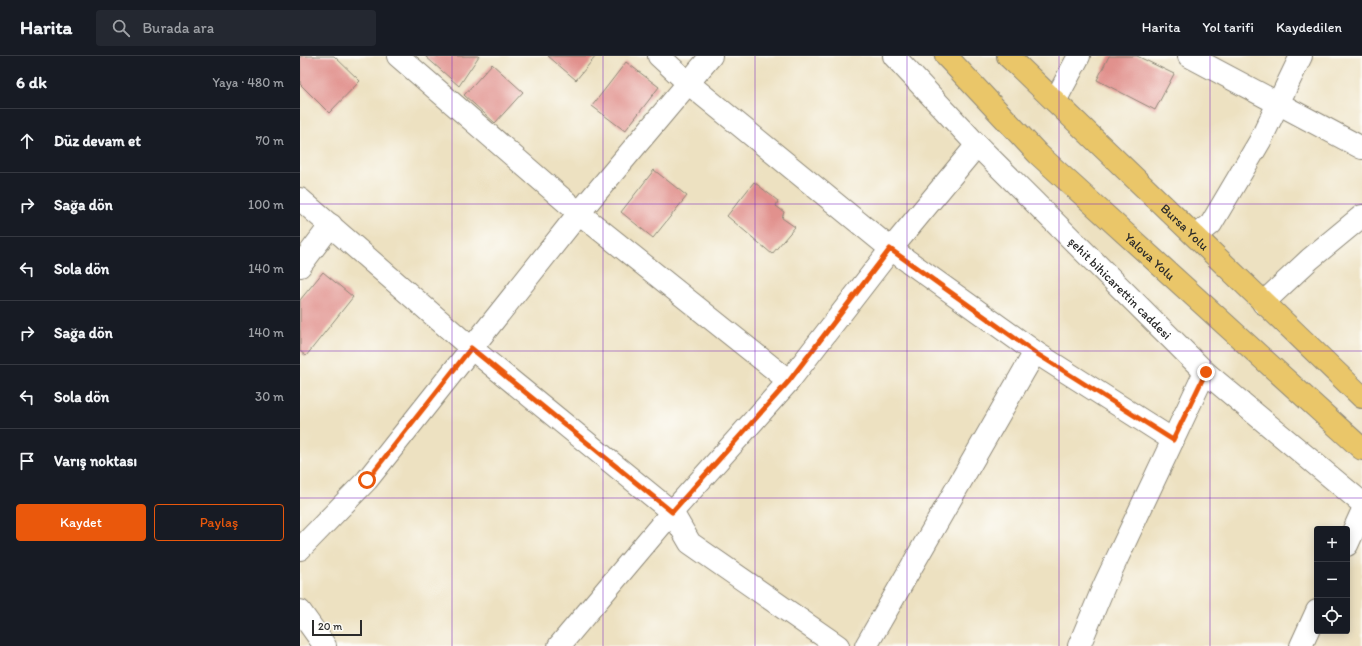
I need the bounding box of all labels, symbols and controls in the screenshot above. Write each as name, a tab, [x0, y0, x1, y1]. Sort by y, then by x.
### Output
search box	[96, 10, 376, 46]
text: Harita	[20, 16, 72, 39]
icon: search	[110, 17, 132, 39]
text: Burada ara	[142, 19, 214, 37]
text: Harita	[1142, 19, 1180, 36]
text: Yol tarifi	[1202, 19, 1254, 36]
text: Kaydedilen	[1276, 19, 1342, 36]
text: 6 dk	[16, 72, 47, 92]
text: Yaya · 480 m	[213, 75, 284, 90]
icon: ahead	[16, 130, 38, 152]
text: Düz devam et	[54, 132, 141, 150]
text: 70 m	[256, 133, 284, 148]
icon: right	[16, 194, 38, 216]
text: Sağa dön	[54, 196, 113, 214]
text: 100 m	[248, 197, 284, 212]
street label: Bursa Yolu	[1158, 200, 1212, 253]
street label: Yalova Yolu	[1122, 229, 1179, 283]
street label: şehit bihicarettin caddesi	[1066, 233, 1175, 342]
icon: left	[16, 258, 38, 280]
text: Sola dön	[54, 260, 109, 278]
text: 140 m	[248, 261, 284, 276]
icon: right	[16, 322, 38, 344]
text: Sağa dön	[54, 324, 113, 342]
text: 140 m	[248, 325, 284, 340]
route end	[1197, 363, 1215, 381]
icon: left	[16, 386, 38, 408]
text: Sola dön	[54, 388, 109, 406]
text: 30 m	[255, 389, 284, 404]
icon: arrive	[16, 450, 38, 472]
text: Varış noktası	[54, 452, 137, 470]
route start	[358, 471, 376, 489]
button: Kaydet	[16, 504, 146, 541]
button: Paylaş	[154, 504, 284, 541]
map controls	[1314, 526, 1350, 634]
button: +	[1314, 526, 1350, 562]
button: −	[1314, 562, 1350, 598]
button: locate	[1314, 598, 1350, 634]
scale bar	[312, 618, 362, 637]
text: 20 m	[318, 620, 342, 633]

